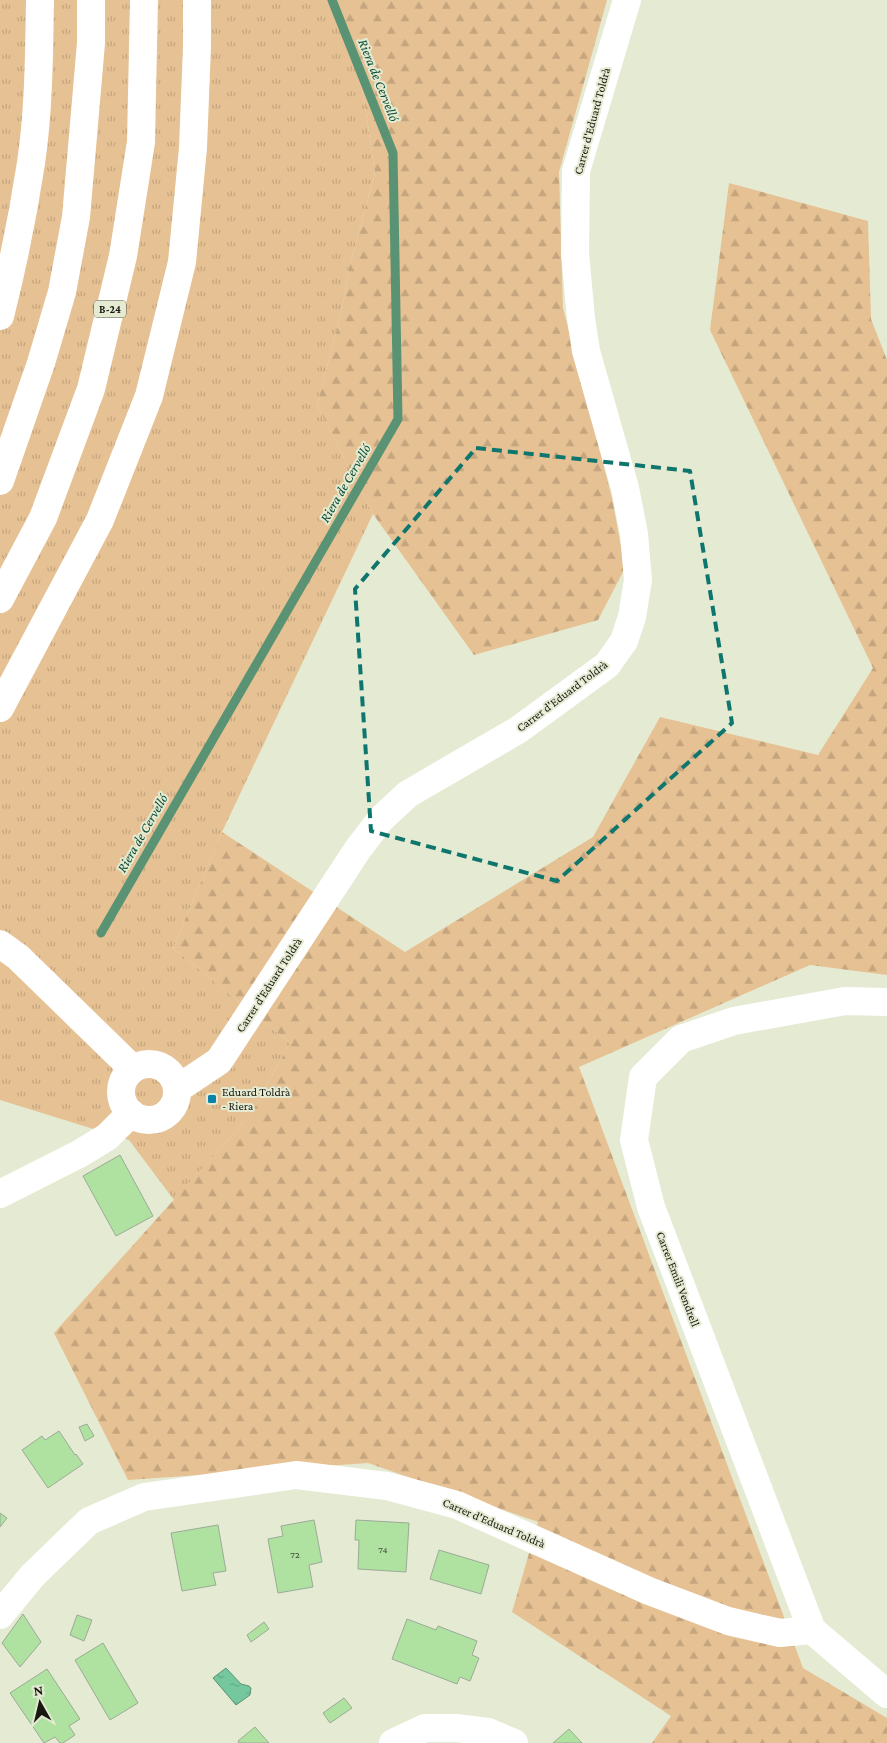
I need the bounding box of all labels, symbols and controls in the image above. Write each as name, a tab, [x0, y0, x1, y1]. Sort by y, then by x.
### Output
water label: Riera de Cervelló	[355, 36, 403, 125]
street label: Carrer d'Eduard Toldrà	[571, 66, 613, 176]
road number: B-24	[94, 300, 126, 318]
water label: Riera de Cervelló	[316, 440, 374, 525]
street label: Carrer d'Eduard Toldrà	[514, 657, 611, 735]
water label: Riera de Cervelló	[113, 790, 171, 875]
street label: Carrer d'Eduard Toldrà	[233, 935, 305, 1035]
place label: Eduard Toldrà - Riera	[222, 1085, 291, 1113]
marker: Eduard Toldrà - Riera	[206, 1093, 218, 1105]
street label: Carrer Emili Vendrell	[653, 1230, 703, 1328]
street label: Carrer d'Eduard Toldrà	[441, 1495, 548, 1551]
house number: 74	[378, 1544, 388, 1555]
house number: 72	[290, 1549, 300, 1560]
north arrow	[15, 1678, 65, 1728]
text: N	[32, 1681, 44, 1699]

